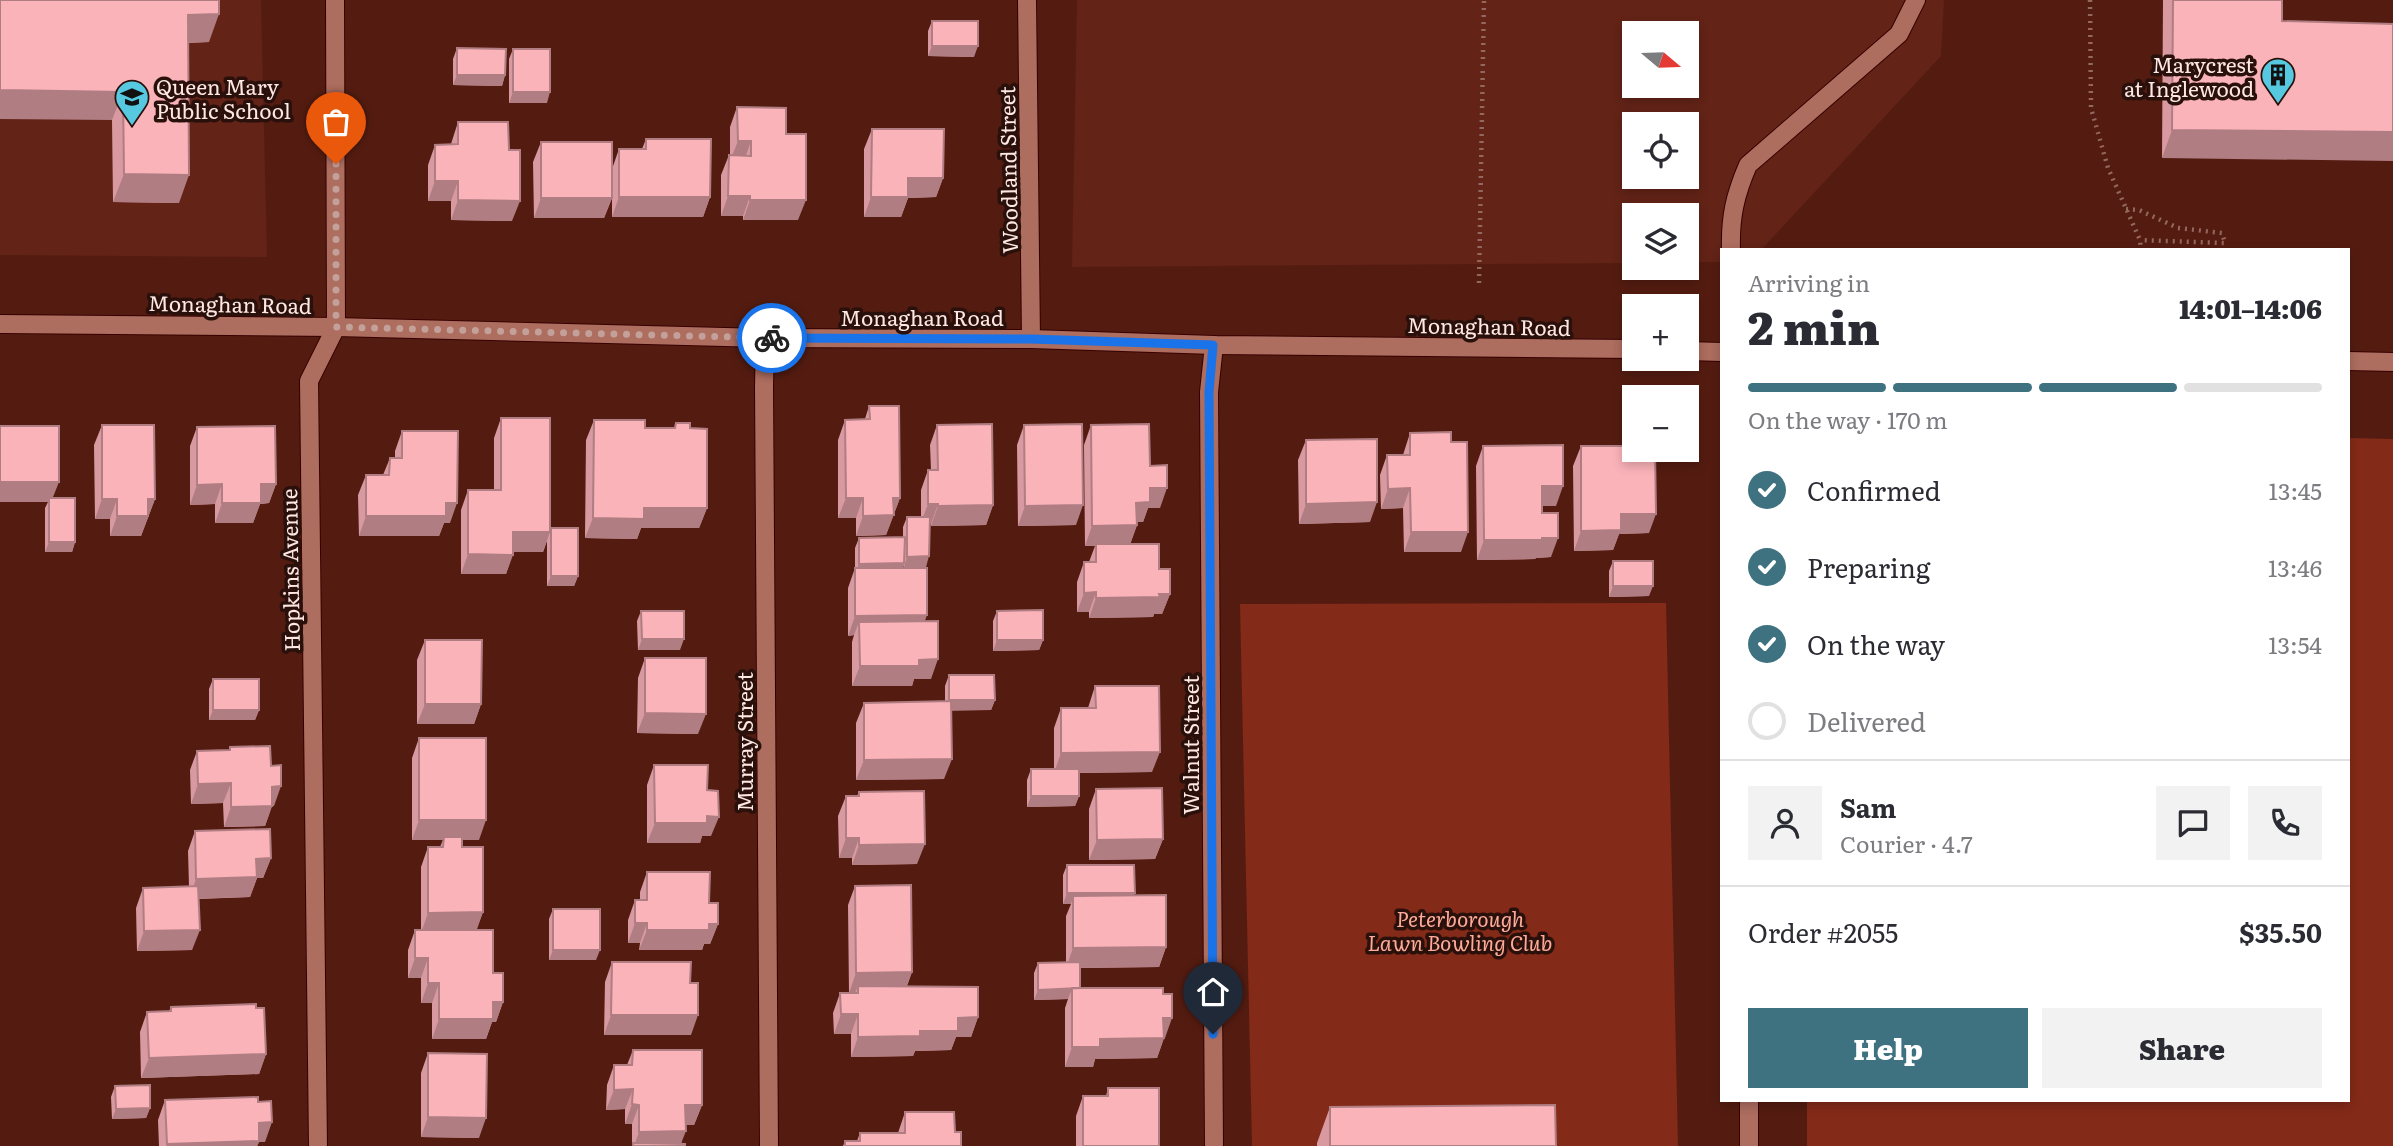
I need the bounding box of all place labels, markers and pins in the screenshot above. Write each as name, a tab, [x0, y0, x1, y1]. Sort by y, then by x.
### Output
place label: Marycrest at Inglewood	[2124, 48, 2255, 103]
building icon: Marycrest at Inglewood	[2259, 56, 2297, 105]
place label: Queen Mary Public School	[156, 70, 291, 125]
school or university icon: Queen Mary Public School	[113, 78, 151, 127]
pin	[306, 92, 366, 164]
pin	[1183, 962, 1243, 1034]

